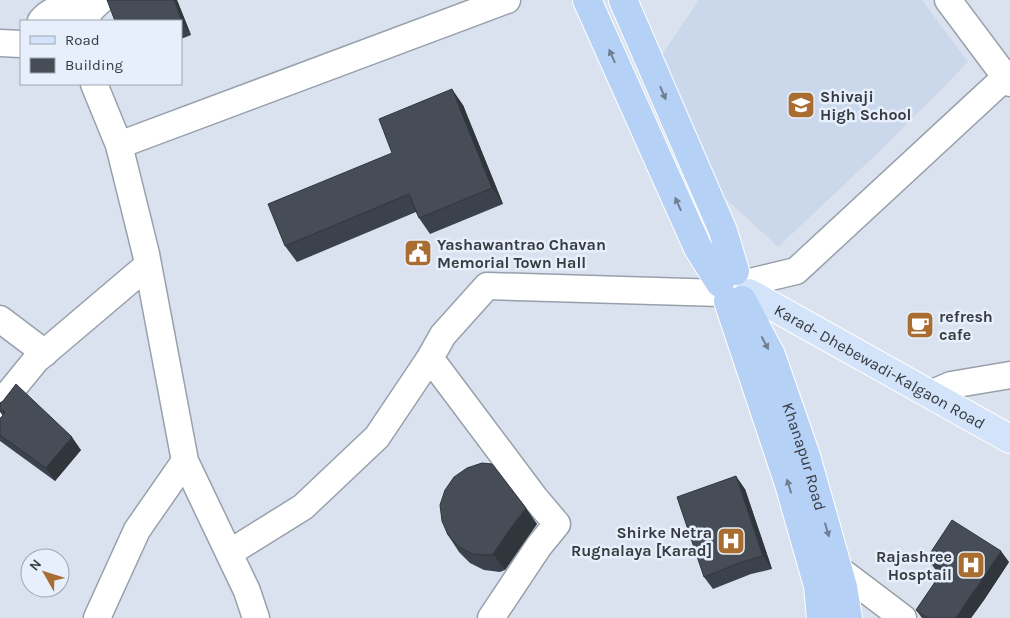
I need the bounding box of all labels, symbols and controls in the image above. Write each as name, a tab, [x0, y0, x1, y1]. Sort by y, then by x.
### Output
legend	[20, 20, 182, 85]
text: Road	[65, 31, 100, 49]
one-way arrow	[608, 49, 616, 63]
text: Building	[65, 56, 123, 74]
one-way arrow	[659, 86, 667, 100]
place label: Shivaji High School	[820, 87, 912, 124]
school or university icon: Shivaji High School	[786, 90, 816, 120]
one-way arrow	[674, 197, 682, 211]
place label: Yashawantrao Chavan Memorial Town Hall	[437, 235, 606, 272]
public building icon: Yashawantrao Chavan Memorial Town Hall	[403, 238, 433, 268]
street label: Karad- Dhebewadi-Kalgaon Road	[771, 300, 989, 433]
place label: refresh cafe	[939, 307, 993, 344]
cafe icon: refresh cafe	[905, 310, 935, 340]
one-way arrow	[761, 336, 769, 350]
street label: Khanapur Road	[779, 400, 830, 513]
one-way arrow	[785, 478, 793, 493]
place label: Shirke Netra Rugnalaya [Karad]	[571, 523, 712, 560]
one-way arrow	[823, 523, 831, 538]
hospital icon: Shirke Netra Rugnalaya [Karad]	[716, 526, 746, 556]
place label: Rajashree Hosptail	[876, 547, 952, 584]
north arrow	[20, 548, 70, 598]
hospital icon: Rajashree Hosptail	[956, 550, 986, 580]
text: N	[26, 556, 45, 574]

